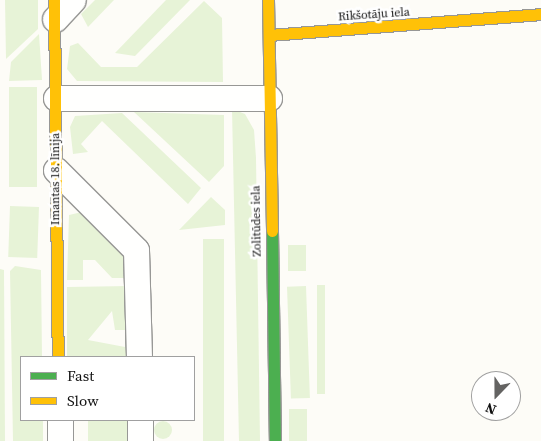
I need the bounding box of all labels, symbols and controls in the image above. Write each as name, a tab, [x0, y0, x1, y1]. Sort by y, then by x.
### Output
street label: Rikšotāju iela	[338, 5, 410, 25]
street label: Imantas 18. līnija	[49, 133, 63, 225]
street label: Zolitūdes iela	[249, 185, 265, 257]
legend	[20, 356, 195, 421]
text: Fast	[67, 365, 94, 386]
north arrow	[471, 371, 521, 421]
text: Slow	[67, 390, 99, 411]
text: N	[482, 398, 499, 420]

